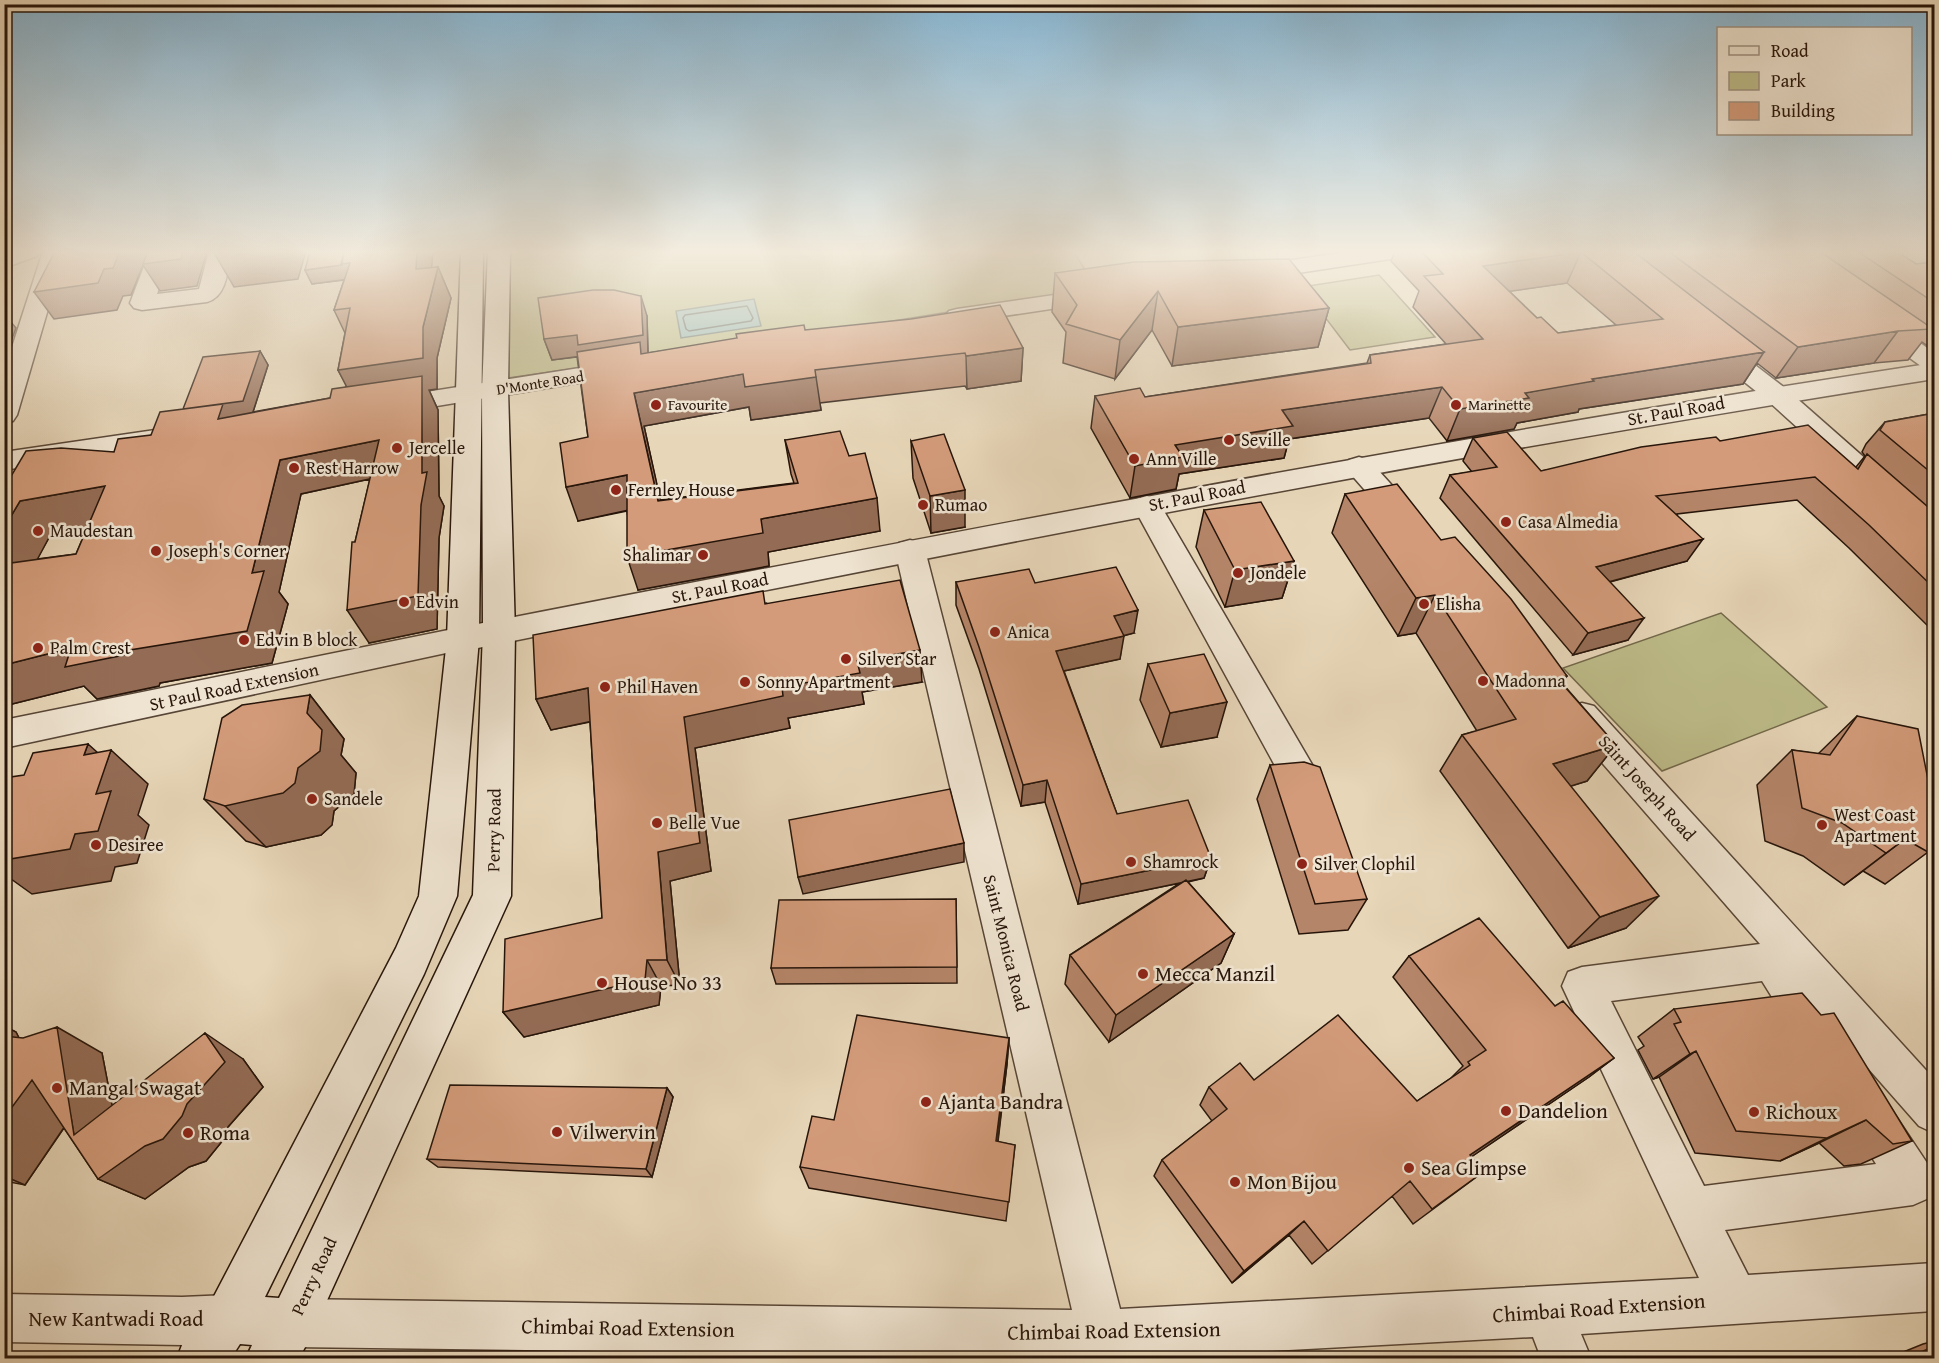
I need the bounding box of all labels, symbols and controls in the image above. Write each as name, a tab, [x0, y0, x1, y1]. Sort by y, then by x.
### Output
legend	[1717, 27, 1912, 135]
text: Road	[1771, 37, 1809, 64]
text: Park	[1771, 67, 1807, 94]
text: Building	[1771, 97, 1835, 124]
street label: D'Monte Road	[495, 365, 585, 400]
street label: St. Paul Road	[1625, 389, 1727, 432]
place label: Favourite	[668, 394, 727, 415]
place label: Marinette	[1468, 394, 1531, 415]
marker: Favourite	[649, 398, 663, 412]
marker: Marinette	[1449, 398, 1463, 412]
place label: Seville	[1241, 426, 1291, 453]
marker: Seville	[1222, 433, 1236, 447]
place label: Jercelle	[407, 434, 465, 461]
marker: Jercelle	[390, 441, 404, 455]
place label: Ann Ville	[1146, 445, 1217, 472]
marker: Ann Ville	[1127, 452, 1141, 466]
place label: Rest Harrow	[306, 454, 399, 481]
marker: Rest Harrow	[287, 461, 301, 475]
street label: St. Paul Road	[1146, 473, 1248, 518]
place label: Fernley House	[628, 476, 735, 503]
marker: Fernley House	[609, 483, 623, 497]
place label: Rumao	[935, 491, 988, 518]
marker: Rumao	[916, 498, 930, 512]
place label: Casa Almedia	[1518, 508, 1619, 535]
marker: Casa Almedia	[1499, 515, 1513, 529]
place label: Maudestan	[50, 517, 133, 544]
marker: Maudestan	[31, 524, 45, 538]
place label: Joseph's Corner	[166, 537, 287, 564]
place label: Shalimar	[623, 541, 692, 568]
marker: Joseph's Corner	[149, 544, 163, 558]
marker: Shalimar	[696, 548, 710, 562]
place label: Jondele	[1248, 559, 1307, 586]
street label: St. Paul Road	[669, 565, 771, 610]
marker: Jondele	[1231, 566, 1245, 580]
place label: Edvin	[416, 588, 459, 615]
place label: Elisha	[1436, 590, 1481, 617]
marker: Edvin	[397, 595, 411, 609]
marker: Elisha	[1417, 597, 1431, 611]
place label: Anica	[1007, 618, 1050, 645]
marker: Anica	[988, 625, 1002, 639]
place label: Edvin B block	[256, 626, 358, 653]
marker: Edvin B block	[237, 633, 251, 647]
place label: Palm Crest	[50, 634, 131, 661]
marker: Palm Crest	[31, 641, 45, 655]
place label: Silver Star	[858, 645, 937, 672]
marker: Silver Star	[839, 652, 853, 666]
street label: St Paul Road Extension	[147, 655, 321, 718]
place label: Madonna	[1495, 667, 1566, 694]
place label: Sonny Apartment	[757, 668, 891, 695]
place label: Phil Haven	[617, 673, 698, 700]
marker: Madonna	[1476, 674, 1490, 688]
marker: Sonny Apartment	[738, 675, 752, 689]
marker: Phil Haven	[598, 680, 612, 694]
street label: Saint Joseph Road	[1592, 729, 1703, 847]
place label: Sandele	[324, 785, 383, 812]
street label: Perry Road	[479, 788, 508, 872]
marker: Sandele	[305, 792, 319, 806]
place label: West Coast Apartment	[1834, 801, 1917, 849]
place label: Belle Vue	[669, 809, 740, 836]
marker: Belle Vue	[650, 816, 664, 830]
marker: West Coast Apartment	[1815, 818, 1829, 832]
place label: Desiree	[108, 831, 164, 858]
marker: Desiree	[89, 838, 103, 852]
place label: Shamrock	[1143, 848, 1219, 875]
place label: Silver Clophil	[1314, 850, 1415, 877]
marker: Shamrock	[1124, 855, 1138, 869]
marker: Silver Clophil	[1295, 857, 1309, 871]
street label: Saint Monica Road	[976, 872, 1037, 1014]
place label: Mecca Manzil	[1155, 958, 1275, 989]
place label: House No 33	[614, 967, 722, 998]
marker: Mecca Manzil	[1136, 967, 1150, 981]
marker: House No 33	[595, 976, 609, 990]
place label: Mangal Swagat	[69, 1072, 202, 1103]
marker: Mangal Swagat	[50, 1081, 64, 1095]
place label: Ajanta Bandra	[938, 1086, 1063, 1117]
marker: Ajanta Bandra	[919, 1095, 933, 1109]
place label: Dandelion	[1518, 1095, 1608, 1126]
place label: Richoux	[1766, 1096, 1838, 1127]
marker: Dandelion	[1499, 1104, 1513, 1118]
marker: Richoux	[1747, 1105, 1761, 1119]
place label: Vilwervin	[569, 1116, 656, 1147]
place label: Roma	[200, 1117, 250, 1148]
marker: Vilwervin	[550, 1125, 564, 1139]
marker: Roma	[181, 1126, 195, 1140]
place label: Sea Glimpse	[1421, 1152, 1527, 1183]
marker: Sea Glimpse	[1402, 1161, 1416, 1175]
place label: Mon Bijou	[1247, 1166, 1338, 1197]
marker: Mon Bijou	[1228, 1175, 1242, 1189]
street label: Perry Road	[284, 1232, 344, 1319]
street label: Chimbai Road Extension	[1492, 1285, 1707, 1330]
street label: New Kantwadi Road	[29, 1303, 204, 1334]
street label: Chimbai Road Extension	[521, 1310, 735, 1345]
street label: Chimbai Road Extension	[1007, 1313, 1221, 1348]

